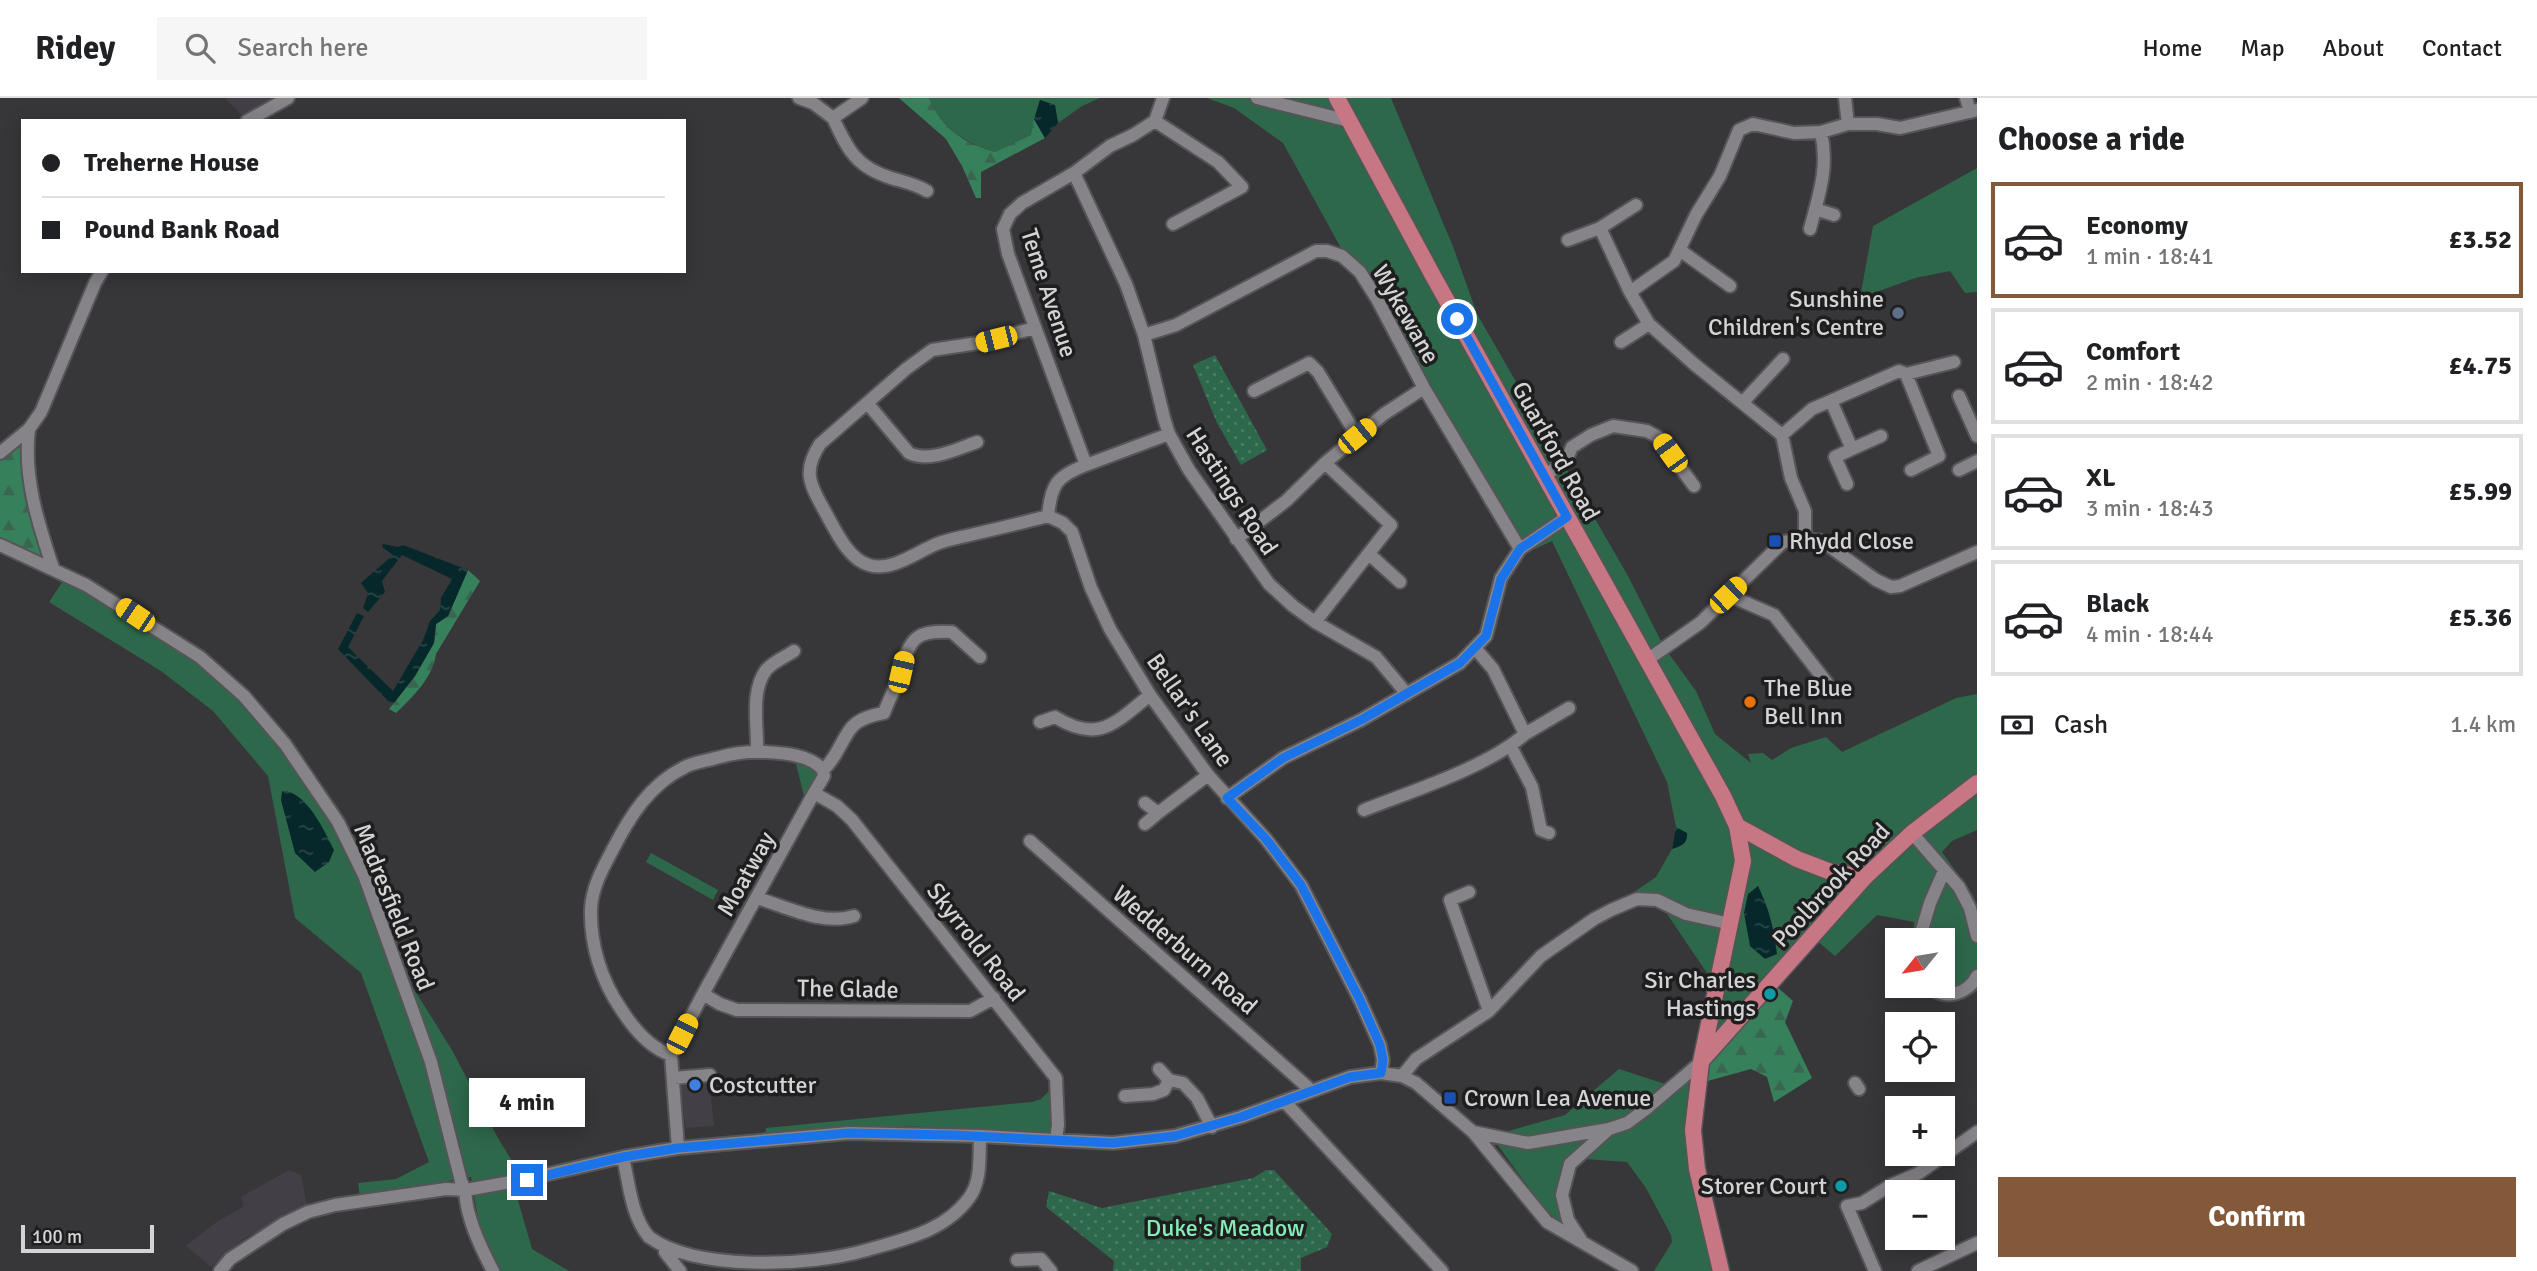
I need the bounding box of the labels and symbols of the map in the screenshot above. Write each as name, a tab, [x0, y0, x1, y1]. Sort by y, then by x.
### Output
street label: Teme Avenue	[1014, 225, 1084, 361]
street label: Wykewane	[1366, 259, 1446, 369]
place label: Sunshine Children's Centre	[1708, 284, 1884, 342]
route start	[1441, 303, 1473, 335]
marker: Sunshine Children's Centre	[1890, 305, 1906, 321]
car	[974, 324, 1019, 354]
street label: Guarlford Road	[1505, 376, 1607, 526]
car	[1335, 415, 1380, 457]
street label: Hastings Road	[1179, 421, 1285, 561]
car	[1650, 430, 1691, 476]
place label: Rhydd Close	[1789, 526, 1914, 556]
marker: Rhydd Close	[1767, 533, 1783, 549]
car	[1706, 573, 1751, 617]
car	[112, 595, 159, 635]
street label: Bellar's Lane	[1140, 647, 1240, 773]
car	[887, 649, 916, 695]
place label: The Blue Bell Inn	[1764, 673, 1853, 731]
marker: The Blue Bell Inn	[1742, 694, 1758, 710]
street label: Poolbrook Road	[1766, 816, 1896, 954]
street label: Madresfield Road	[347, 819, 441, 995]
street label: Moatway	[710, 826, 782, 922]
street label: Skyrrold Road	[920, 877, 1032, 1007]
street label: Wedderburn Road	[1106, 879, 1264, 1021]
north arrow	[1885, 928, 1955, 998]
place label: Sir Charles Hastings	[1644, 965, 1756, 1023]
street label: The Glade	[797, 973, 899, 1005]
marker: Sir Charles Hastings	[1762, 986, 1778, 1002]
car	[664, 1011, 701, 1057]
place label: Costcutter	[709, 1070, 817, 1100]
marker: Costcutter	[687, 1077, 703, 1093]
callout: 4 min	[469, 1079, 585, 1128]
place label: Crown Lea Avenue	[1464, 1083, 1651, 1113]
marker: Crown Lea Avenue	[1442, 1090, 1458, 1106]
route end	[511, 1164, 543, 1196]
place label: Storer Court	[1701, 1171, 1827, 1201]
marker: Storer Court	[1833, 1178, 1849, 1194]
park label: Duke's Meadow	[1146, 1213, 1304, 1243]
scale bar	[21, 1222, 154, 1254]

